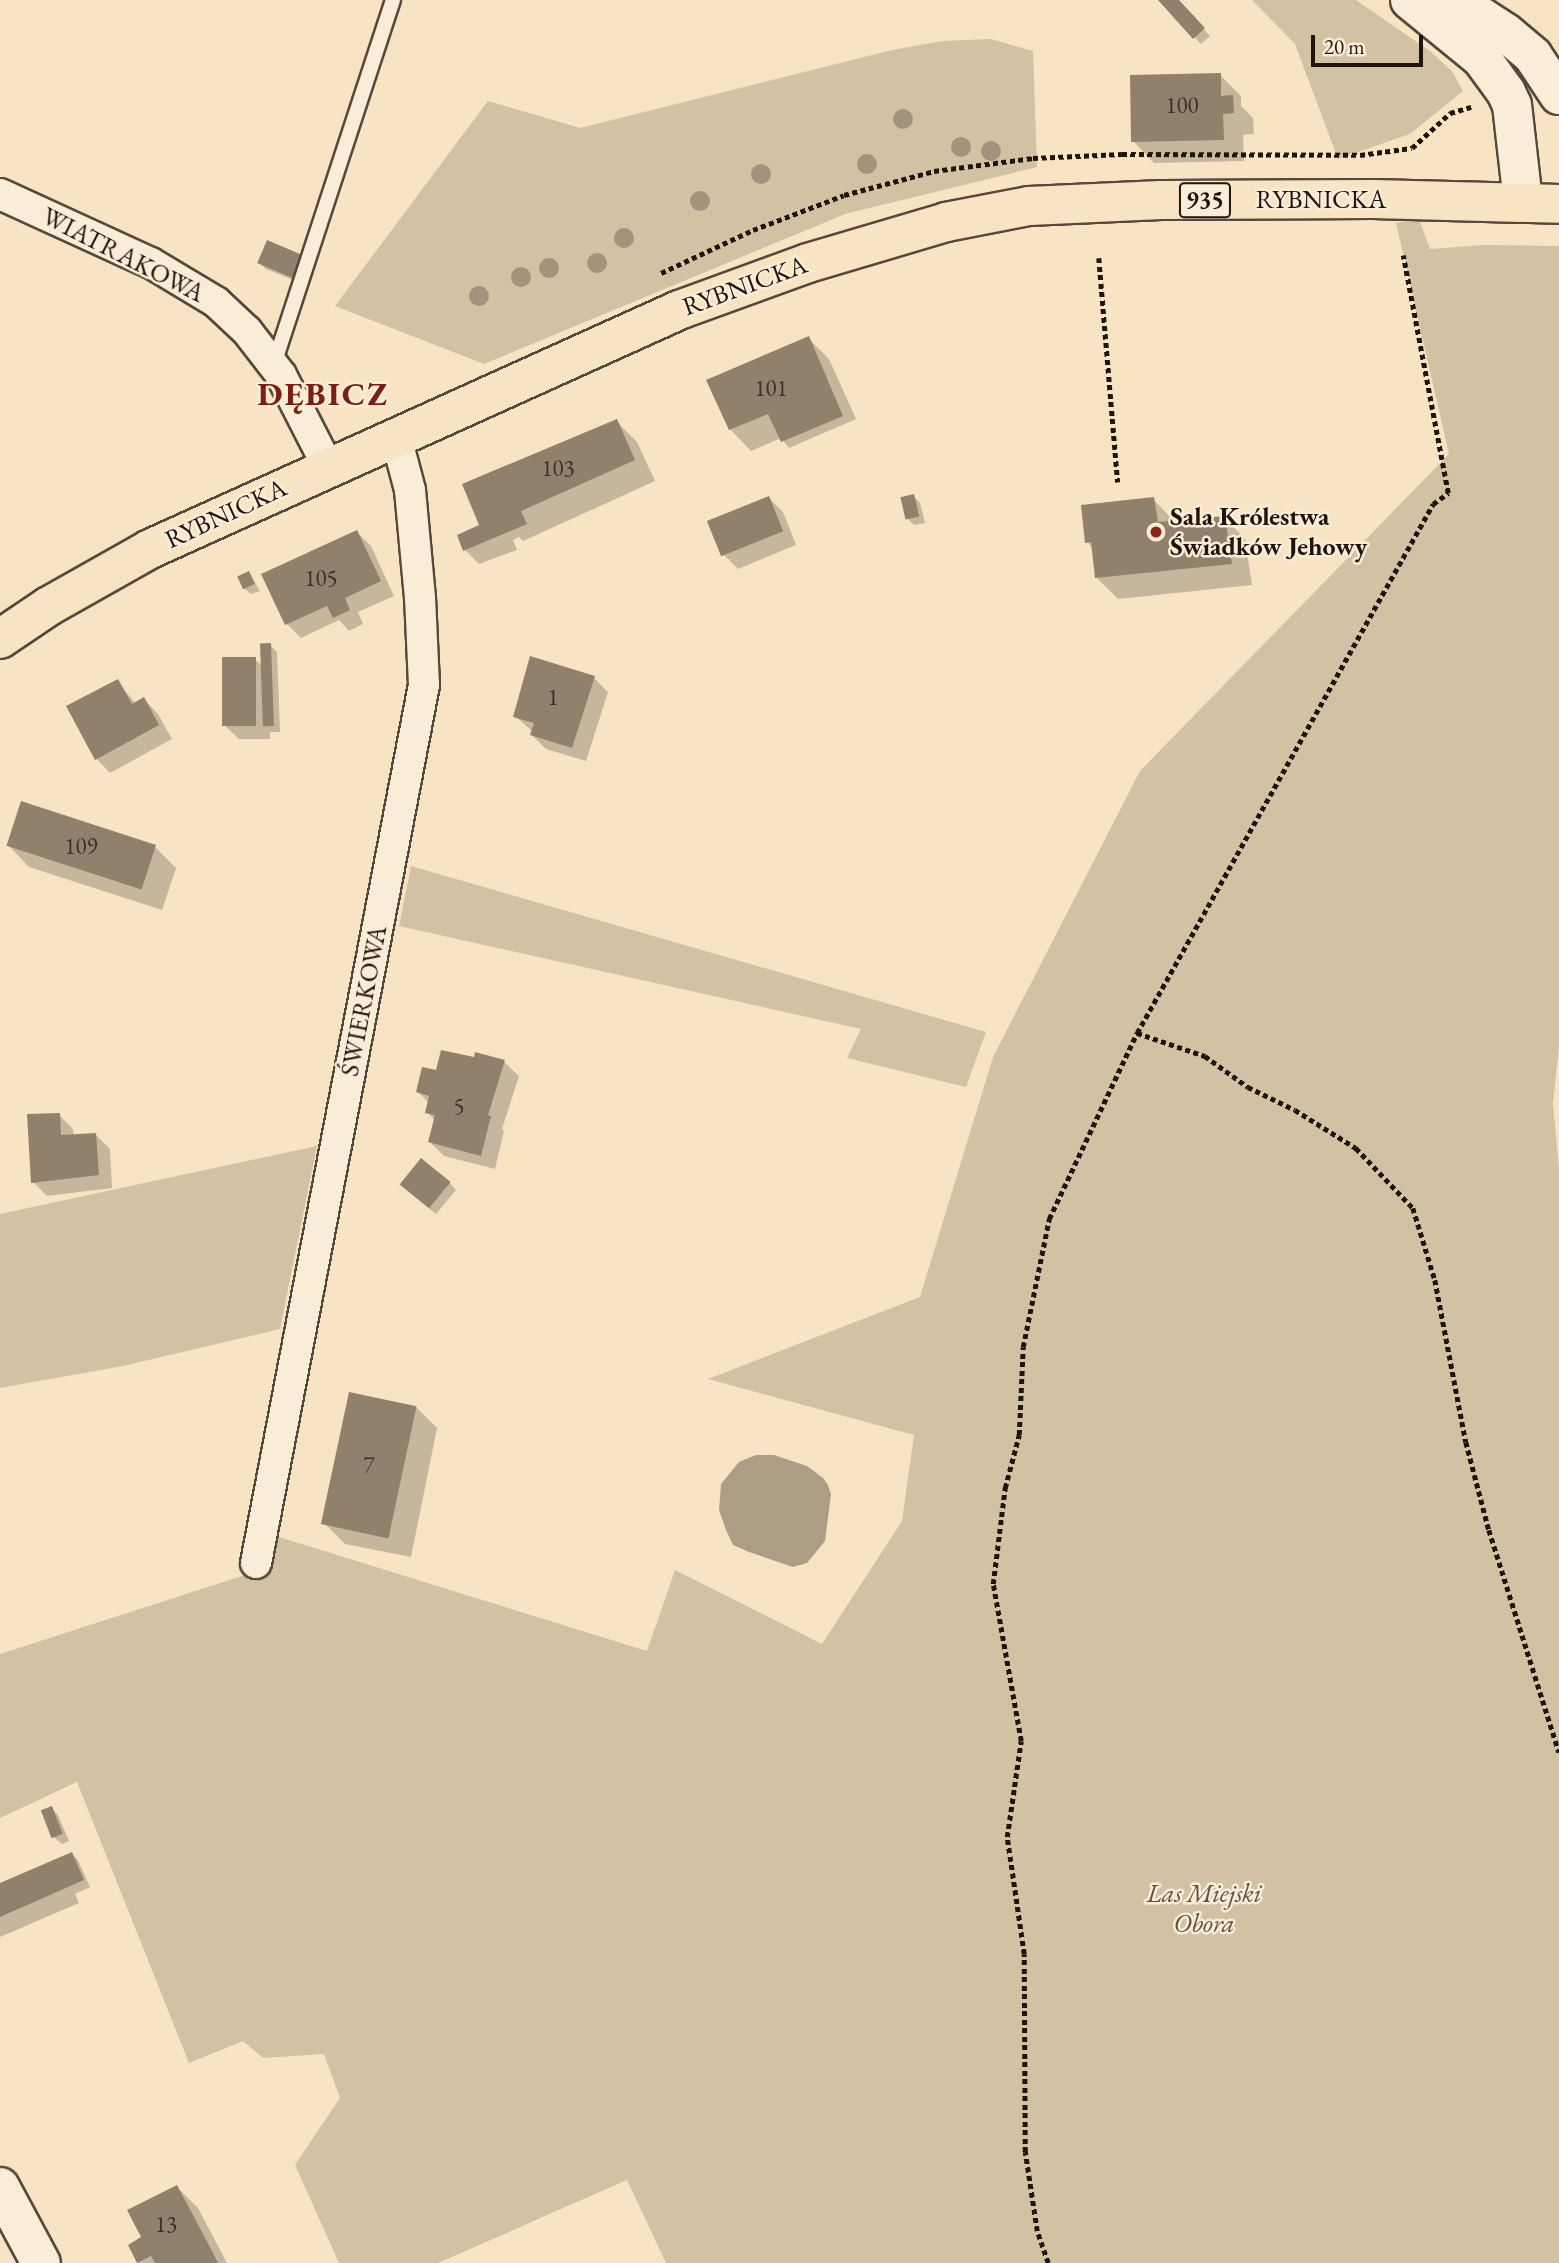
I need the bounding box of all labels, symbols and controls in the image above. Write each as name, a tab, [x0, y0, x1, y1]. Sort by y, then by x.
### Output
scale bar	[1314, 21, 1426, 65]
text: 20 m	[1324, 33, 1365, 60]
house number: 100	[1165, 91, 1199, 119]
road number: 935	[1179, 180, 1231, 220]
street label: RYBNICKA	[1256, 184, 1386, 216]
street label: WIATRAKOWA	[37, 201, 209, 309]
street label: RYBNICKA	[678, 249, 812, 323]
district label: DĘBICZ	[258, 374, 388, 414]
house number: 101	[754, 374, 788, 402]
house number: 103	[541, 454, 575, 482]
street label: RYBNICKA	[160, 472, 292, 556]
place label: Sala Królestwa Świadków Jehowy	[1170, 501, 1367, 562]
marker: Sala Królestwa Świadków Jehowy	[1148, 524, 1164, 540]
house number: 105	[304, 564, 338, 592]
house number: 1	[547, 683, 559, 711]
house number: 109	[64, 832, 98, 860]
street label: ŚWIERKOWA	[334, 923, 394, 1079]
house number: 5	[453, 1092, 465, 1120]
house number: 7	[363, 1451, 375, 1479]
park label: Las Miejski Obora	[1146, 1878, 1262, 1940]
house number: 13	[155, 2210, 177, 2238]

